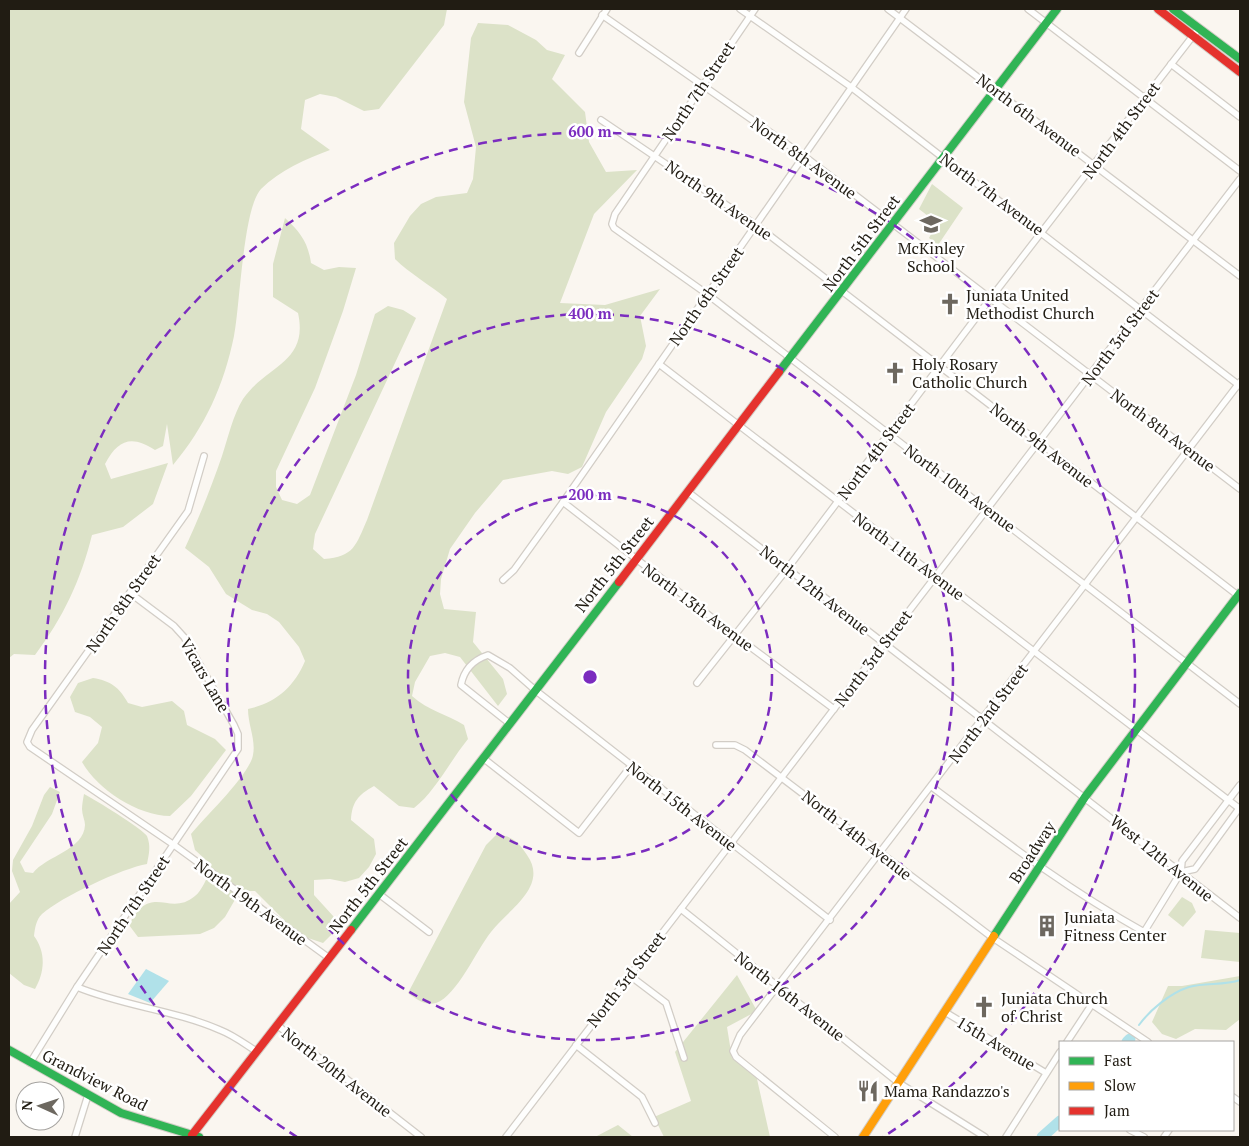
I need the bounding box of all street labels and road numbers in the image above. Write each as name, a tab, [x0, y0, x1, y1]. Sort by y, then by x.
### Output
street label: North 7th Street	[657, 37, 739, 145]
street label: North 6th Avenue	[972, 68, 1086, 162]
street label: North 4th Street	[1077, 77, 1165, 183]
street label: North 8th Avenue	[747, 112, 861, 204]
street label: North 7th Avenue	[935, 148, 1049, 240]
street label: North 9th Avenue	[661, 155, 777, 245]
street label: North 5th Street	[817, 190, 905, 296]
street label: North 6th Street	[664, 242, 748, 350]
street label: North 3rd Street	[1076, 284, 1164, 390]
street label: North 8th Avenue	[1106, 383, 1220, 477]
street label: North 4th Street	[832, 398, 920, 504]
street label: North 9th Avenue	[986, 398, 1098, 492]
street label: North 10th Avenue	[900, 439, 1020, 537]
street label: North 11th Avenue	[849, 507, 969, 605]
street label: North 5th Street	[570, 511, 659, 617]
street label: North 12th Avenue	[755, 540, 875, 640]
street label: North 8th Street	[81, 549, 165, 657]
street label: North 13th Avenue	[638, 558, 758, 656]
street label: North 3rd Street	[829, 605, 917, 711]
street label: Vicars Lane	[175, 634, 235, 716]
street label: North 2nd Street	[943, 659, 1033, 767]
street label: North 15th Avenue	[622, 756, 742, 856]
street label: North 14th Avenue	[797, 785, 917, 885]
street label: West 12th Avenue	[1106, 809, 1218, 907]
street label: Broadway	[1004, 816, 1061, 887]
street label: North 5th Street	[324, 832, 413, 938]
street label: North 7th Street	[92, 851, 174, 959]
street label: North 19th Avenue	[190, 854, 312, 950]
street label: North 3rd Street	[582, 926, 670, 1032]
street label: North 16th Avenue	[730, 946, 850, 1046]
street label: 15th Avenue	[952, 1011, 1040, 1075]
street label: North 20th Avenue	[277, 1022, 397, 1122]
street label: Grandview Road	[38, 1044, 152, 1116]

